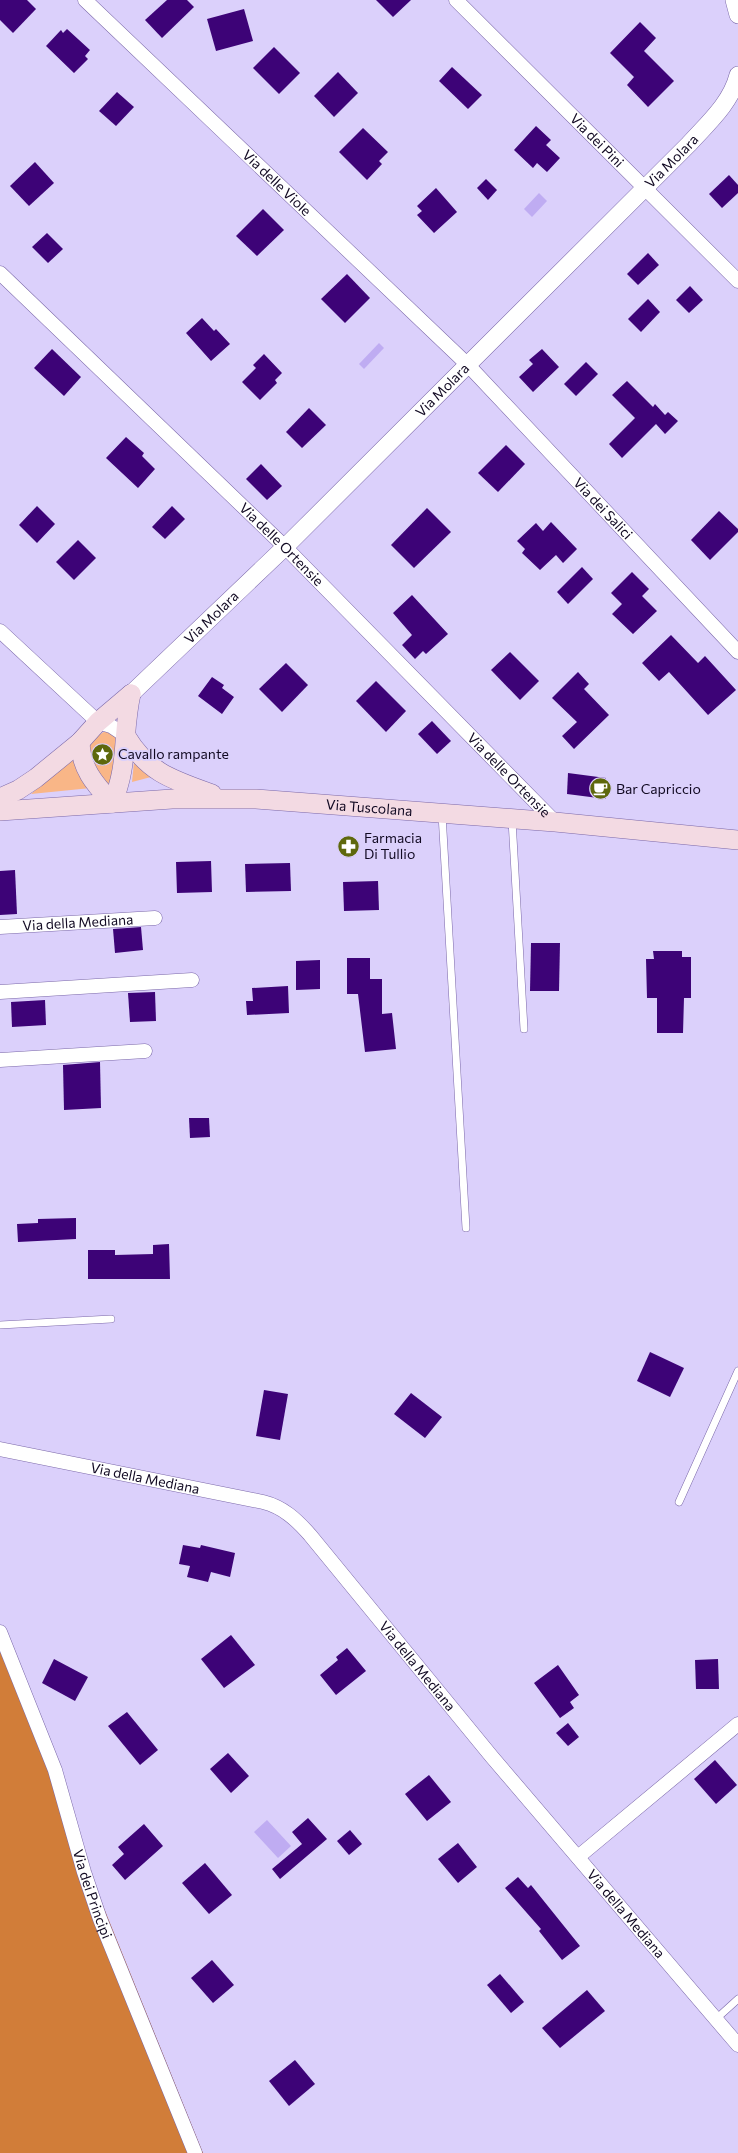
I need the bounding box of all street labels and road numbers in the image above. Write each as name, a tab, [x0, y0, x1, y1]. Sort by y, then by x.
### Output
street label: Via dei Pini	[567, 110, 628, 171]
street label: Via Molara	[641, 131, 701, 191]
street label: Via delle Viole	[239, 146, 315, 219]
street label: Via Molara	[412, 360, 472, 420]
street label: Via dei Salici	[570, 474, 636, 542]
street label: Via delle Ortensie	[236, 499, 327, 589]
street label: Via Molara	[180, 587, 242, 647]
street label: Via delle Ortensie	[464, 729, 554, 820]
street label: Via Tuscolana	[325, 795, 413, 819]
street label: Via della Mediana	[22, 910, 134, 934]
street label: Via della Mediana	[89, 1458, 201, 1497]
street label: Via della Mediana	[376, 1617, 460, 1714]
street label: Via dei Principi	[70, 1847, 116, 1941]
street label: Via della Mediana	[584, 1866, 669, 1961]

